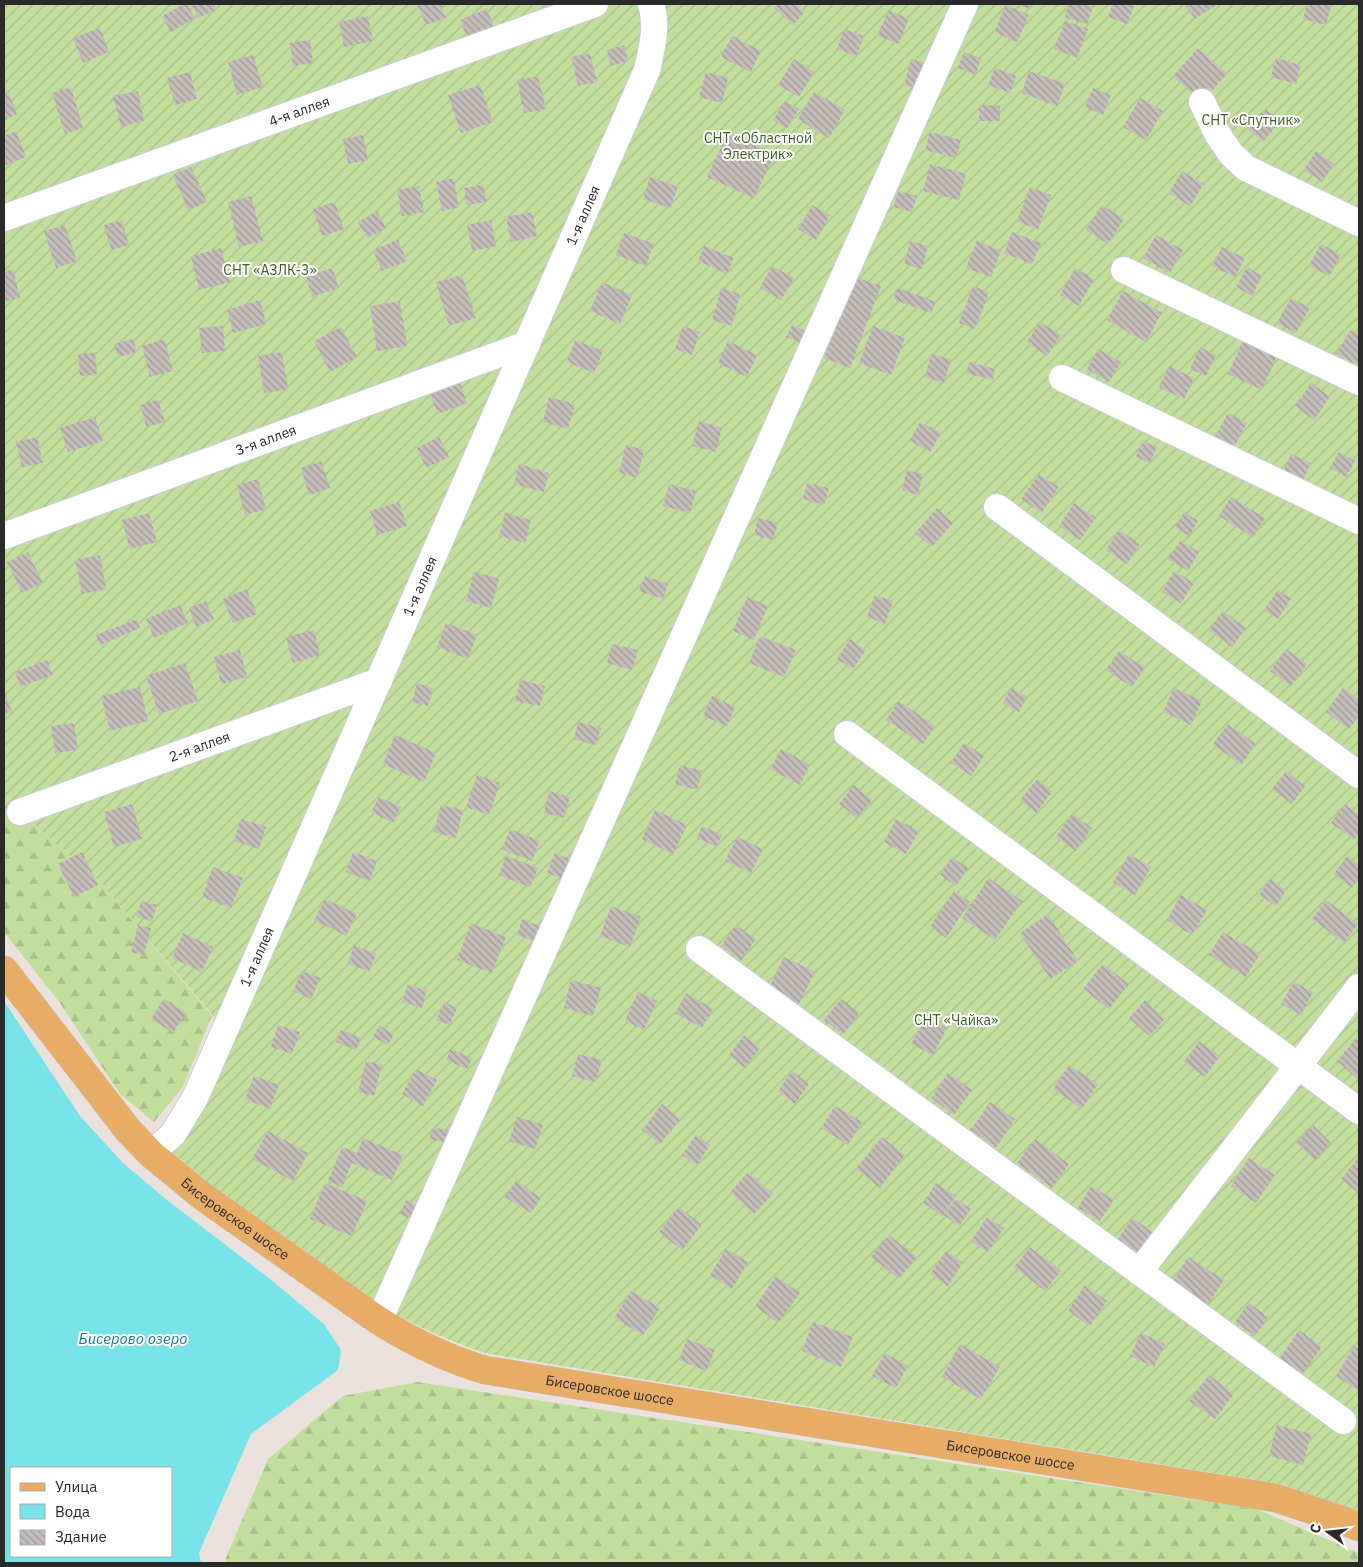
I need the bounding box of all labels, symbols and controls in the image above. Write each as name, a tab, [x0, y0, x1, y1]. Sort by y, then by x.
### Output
street label: 4-я аллея	[266, 92, 332, 130]
park label: СНТ «Спутник»	[1202, 111, 1300, 129]
park label: СНТ «Областной Электрик»	[704, 129, 812, 163]
street label: 1-я аллея	[562, 183, 604, 248]
park label: СНТ «АЗЛК-3»	[223, 261, 317, 279]
street label: 3-я аллея	[233, 420, 299, 459]
street label: 1-я аллея	[399, 554, 441, 619]
street label: 2-я аллея	[167, 727, 232, 766]
street label: 1-я аллея	[236, 924, 278, 990]
park label: СНТ «Чайка»	[914, 1011, 998, 1029]
street label: Бисеровское шоссе	[177, 1173, 293, 1264]
water label: Бисерово озеро	[79, 1329, 188, 1348]
street label: Бисеровское шоссе	[544, 1371, 676, 1409]
street label: Бисеровское шоссе	[945, 1436, 1076, 1474]
legend	[10, 1467, 172, 1557]
text: Улица	[55, 1477, 97, 1496]
text: Вода	[55, 1502, 90, 1521]
north arrow	[1303, 1507, 1353, 1557]
text: С	[1306, 1522, 1325, 1535]
text: Здание	[55, 1527, 107, 1546]

